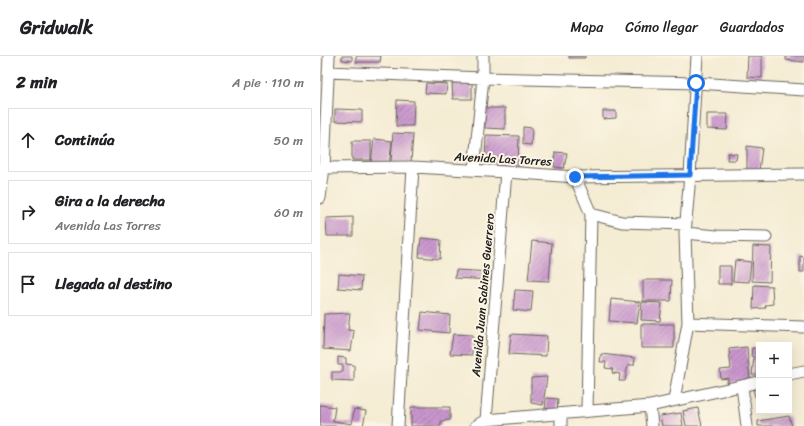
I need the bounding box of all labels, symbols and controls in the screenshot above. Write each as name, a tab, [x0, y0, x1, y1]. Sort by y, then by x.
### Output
text: Gridwalk	[20, 11, 93, 44]
text: Mapa	[570, 15, 603, 40]
text: Cómo llegar	[625, 15, 698, 40]
text: Guardados	[720, 15, 784, 40]
text: 2 min	[16, 67, 57, 97]
text: A pie · 110 m	[232, 71, 304, 94]
route start	[687, 74, 705, 92]
text: Continúa	[55, 127, 114, 153]
icon: ahead	[17, 129, 39, 151]
text: 50 m	[273, 129, 303, 152]
street label: Avenida Las Torres	[453, 145, 553, 173]
route end	[566, 168, 584, 186]
text: Gira a la derecha	[55, 188, 165, 214]
icon: right	[17, 201, 39, 223]
text: 60 m	[274, 201, 303, 224]
street label: Avenida Juan Sabines Guerrero	[465, 212, 501, 379]
text: Avenida Las Torres	[55, 214, 161, 237]
text: Llegada al destino	[55, 271, 172, 297]
icon: arrive	[17, 273, 39, 295]
map controls	[756, 342, 792, 414]
button: +	[756, 342, 792, 378]
button: −	[756, 378, 792, 414]

